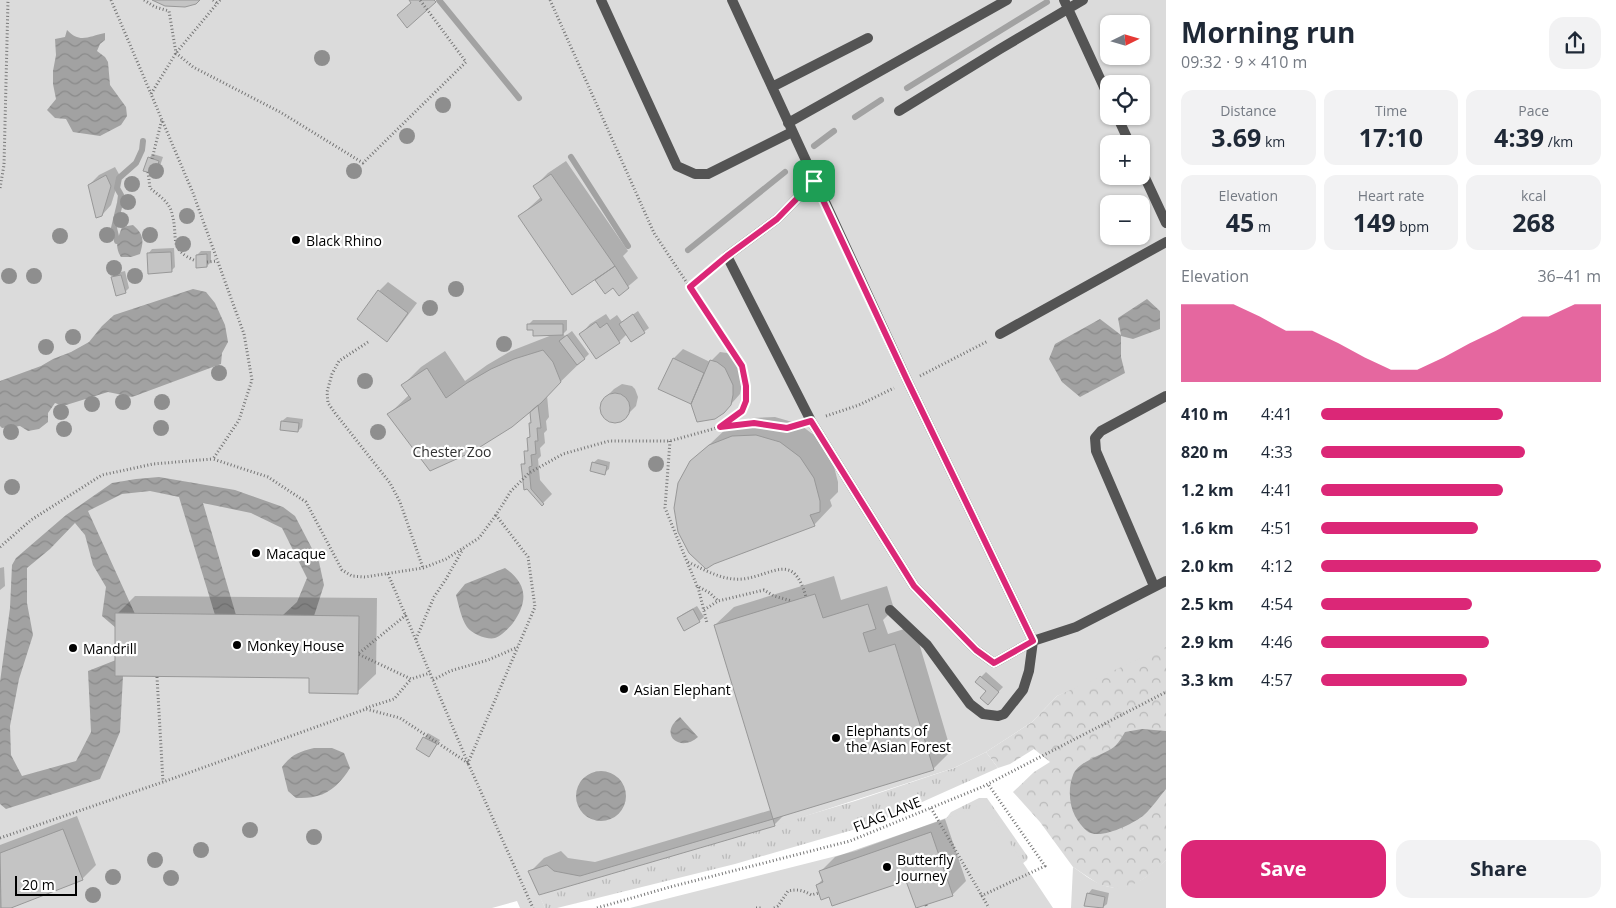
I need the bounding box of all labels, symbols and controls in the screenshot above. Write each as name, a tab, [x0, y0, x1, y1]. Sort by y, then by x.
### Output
text: Morning run	[1181, 13, 1355, 51]
north arrow	[1100, 15, 1150, 65]
map controls	[1100, 15, 1150, 245]
button: share	[1549, 17, 1601, 69]
text: 09:32 · 9 × 410 m	[1181, 51, 1307, 73]
button: locate	[1100, 75, 1150, 125]
text: Distance	[1220, 101, 1276, 120]
text: Time	[1375, 101, 1407, 120]
text: Pace	[1518, 101, 1549, 120]
text: 3.69	[1211, 120, 1261, 154]
text: 17:10	[1359, 120, 1423, 154]
text: 4:39	[1494, 120, 1544, 154]
text: km	[1261, 132, 1285, 151]
text: /km	[1544, 132, 1573, 151]
button: +	[1100, 135, 1150, 185]
pin	[793, 160, 835, 202]
icon: arrive	[800, 167, 828, 195]
text: Elevation	[1219, 186, 1278, 205]
text: Heart rate	[1358, 186, 1424, 205]
text: kcal	[1521, 186, 1546, 205]
button: −	[1100, 195, 1150, 245]
text: 45	[1226, 205, 1254, 239]
text: 149	[1353, 205, 1396, 239]
text: 268	[1512, 205, 1555, 239]
text: m	[1254, 217, 1271, 236]
text: bpm	[1396, 217, 1429, 236]
place label: Black Rhino	[306, 231, 382, 250]
marker: Black Rhino	[290, 234, 302, 246]
text: Elevation	[1181, 265, 1249, 287]
text: 36–41 m	[1537, 265, 1601, 287]
text: 410 m	[1181, 403, 1228, 425]
text: 4:41	[1261, 403, 1293, 425]
text: 820 m	[1181, 441, 1228, 463]
text: 4:33	[1261, 441, 1293, 463]
park label: Chester Zoo	[412, 442, 492, 461]
text: 1.2 km	[1181, 479, 1234, 501]
text: 4:41	[1261, 479, 1293, 501]
text: 1.6 km	[1181, 517, 1234, 539]
text: 4:51	[1261, 517, 1293, 539]
place label: Macaque	[266, 544, 326, 563]
marker: Macaque	[250, 547, 262, 559]
text: 2.0 km	[1181, 555, 1234, 577]
text: 4:12	[1261, 555, 1293, 577]
text: 2.5 km	[1181, 593, 1234, 615]
text: 4:54	[1261, 593, 1293, 615]
text: 2.9 km	[1181, 631, 1234, 653]
text: 4:46	[1261, 631, 1293, 653]
place label: Monkey House	[247, 636, 344, 655]
place label: Mandrill	[83, 639, 137, 658]
marker: Monkey House	[231, 639, 243, 651]
marker: Mandrill	[67, 642, 79, 654]
text: 3.3 km	[1181, 669, 1234, 691]
text: 4:57	[1261, 669, 1293, 691]
place label: Asian Elephant	[634, 680, 731, 699]
marker: Asian Elephant	[618, 683, 630, 695]
place label: Elephants of the Asian Forest	[846, 721, 951, 756]
marker: Elephants of the Asian Forest	[830, 732, 842, 744]
street label: FLAG LANE	[850, 792, 924, 836]
button: Save	[1181, 840, 1386, 898]
button: Share	[1396, 840, 1601, 898]
place label: Butterfly Journey	[895, 850, 954, 885]
marker: Butterfly Journey	[881, 861, 893, 873]
scale bar	[15, 873, 78, 896]
text: 20 m	[22, 875, 55, 894]

